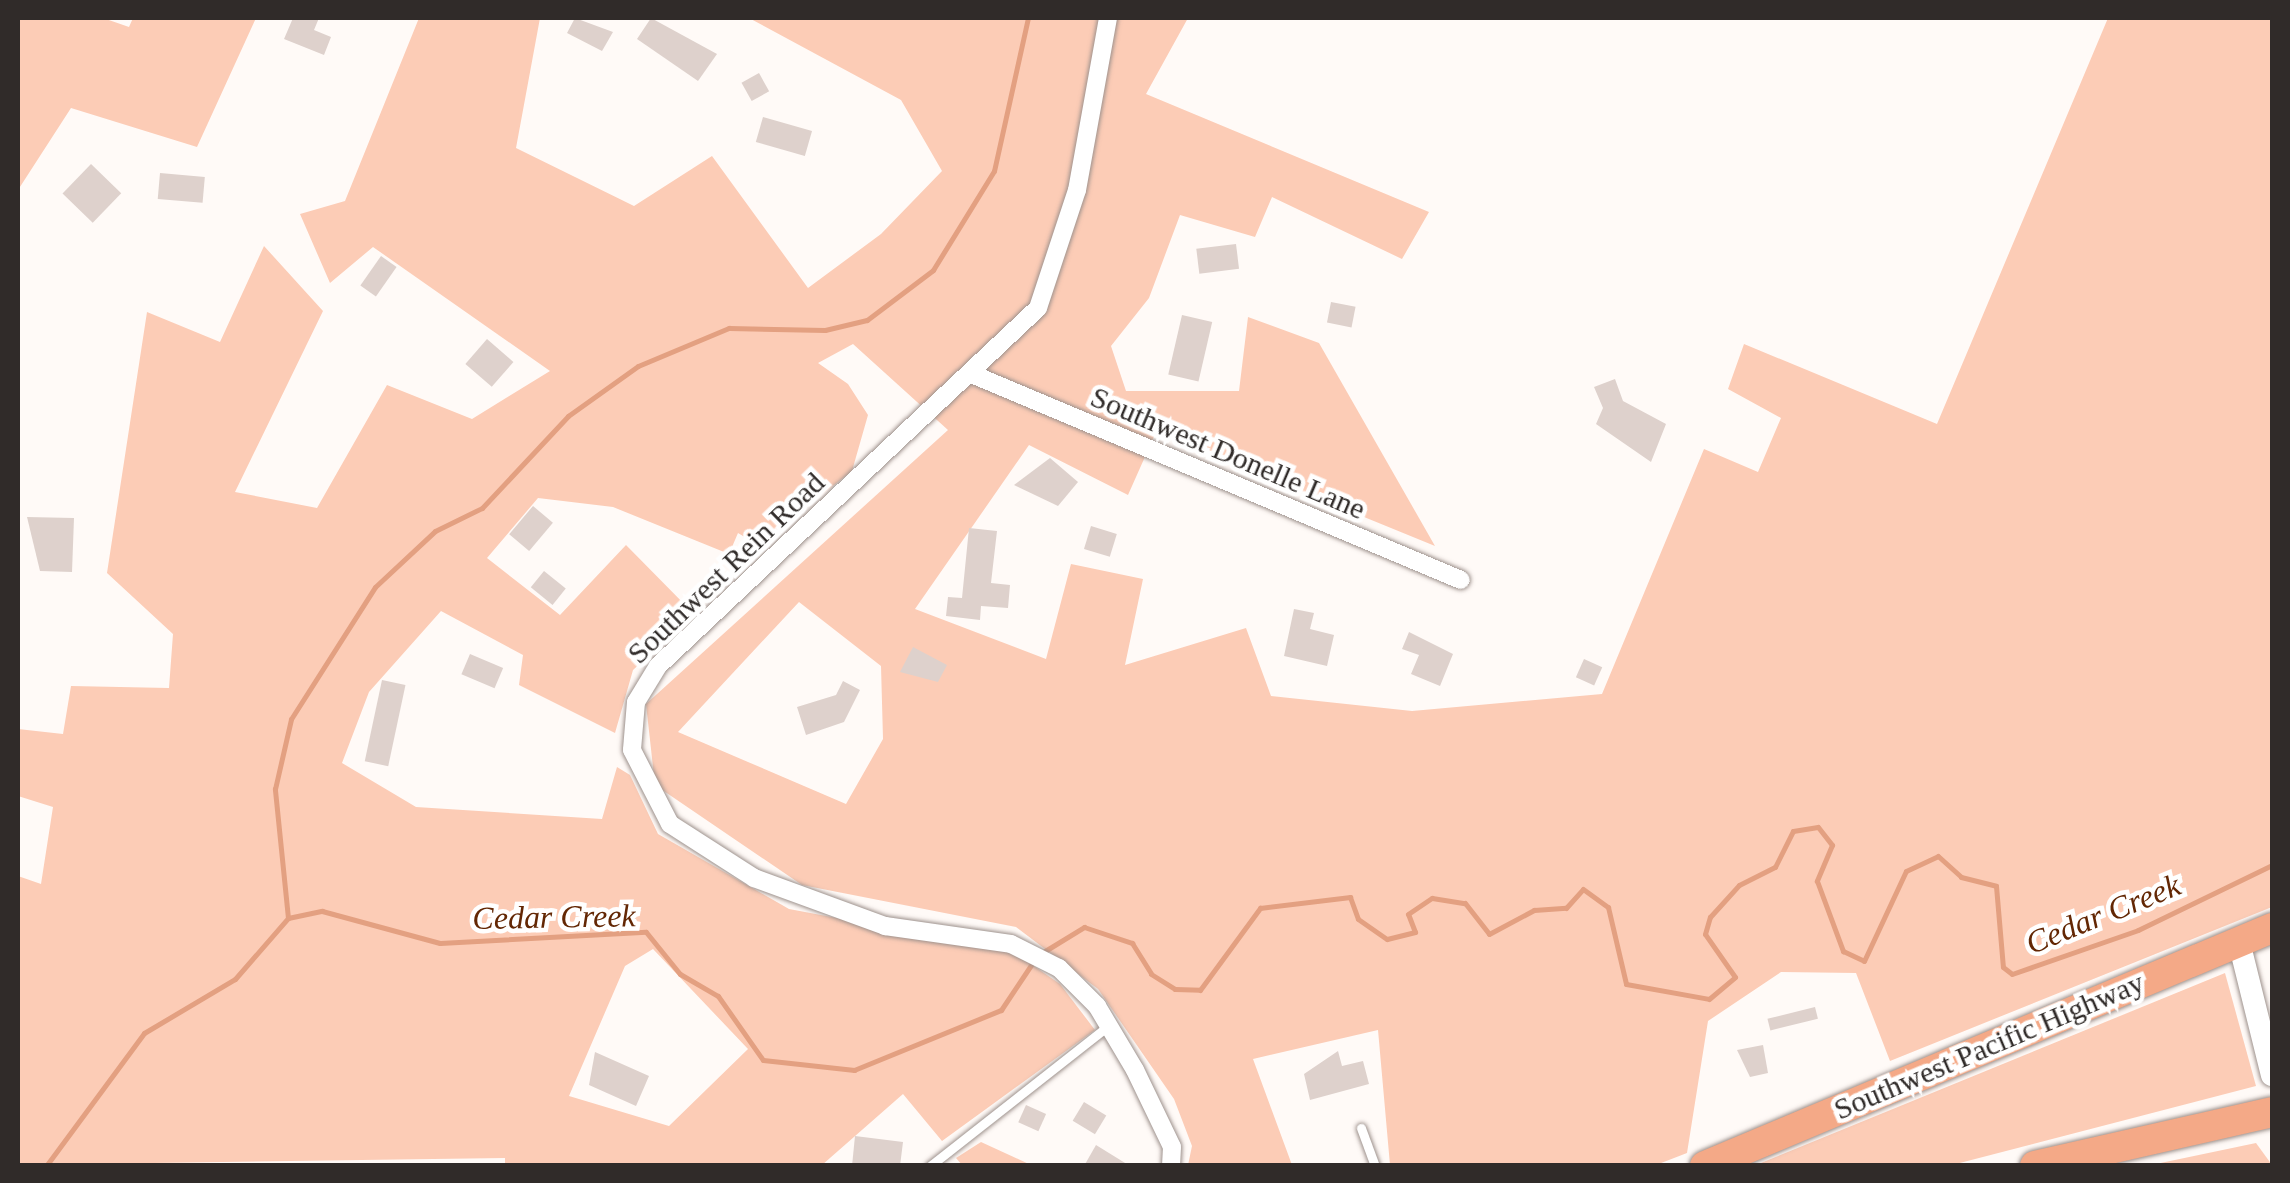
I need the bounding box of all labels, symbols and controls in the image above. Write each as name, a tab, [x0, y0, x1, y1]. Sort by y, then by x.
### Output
street label: Southwest Donelle Lane	[1085, 379, 1371, 527]
street label: Southwest Rein Road	[620, 465, 832, 671]
water label: Cedar Creek	[2020, 866, 2186, 962]
water label: Cedar Creek	[472, 896, 636, 938]
street label: Southwest Pacific Highway	[1829, 964, 2149, 1128]

